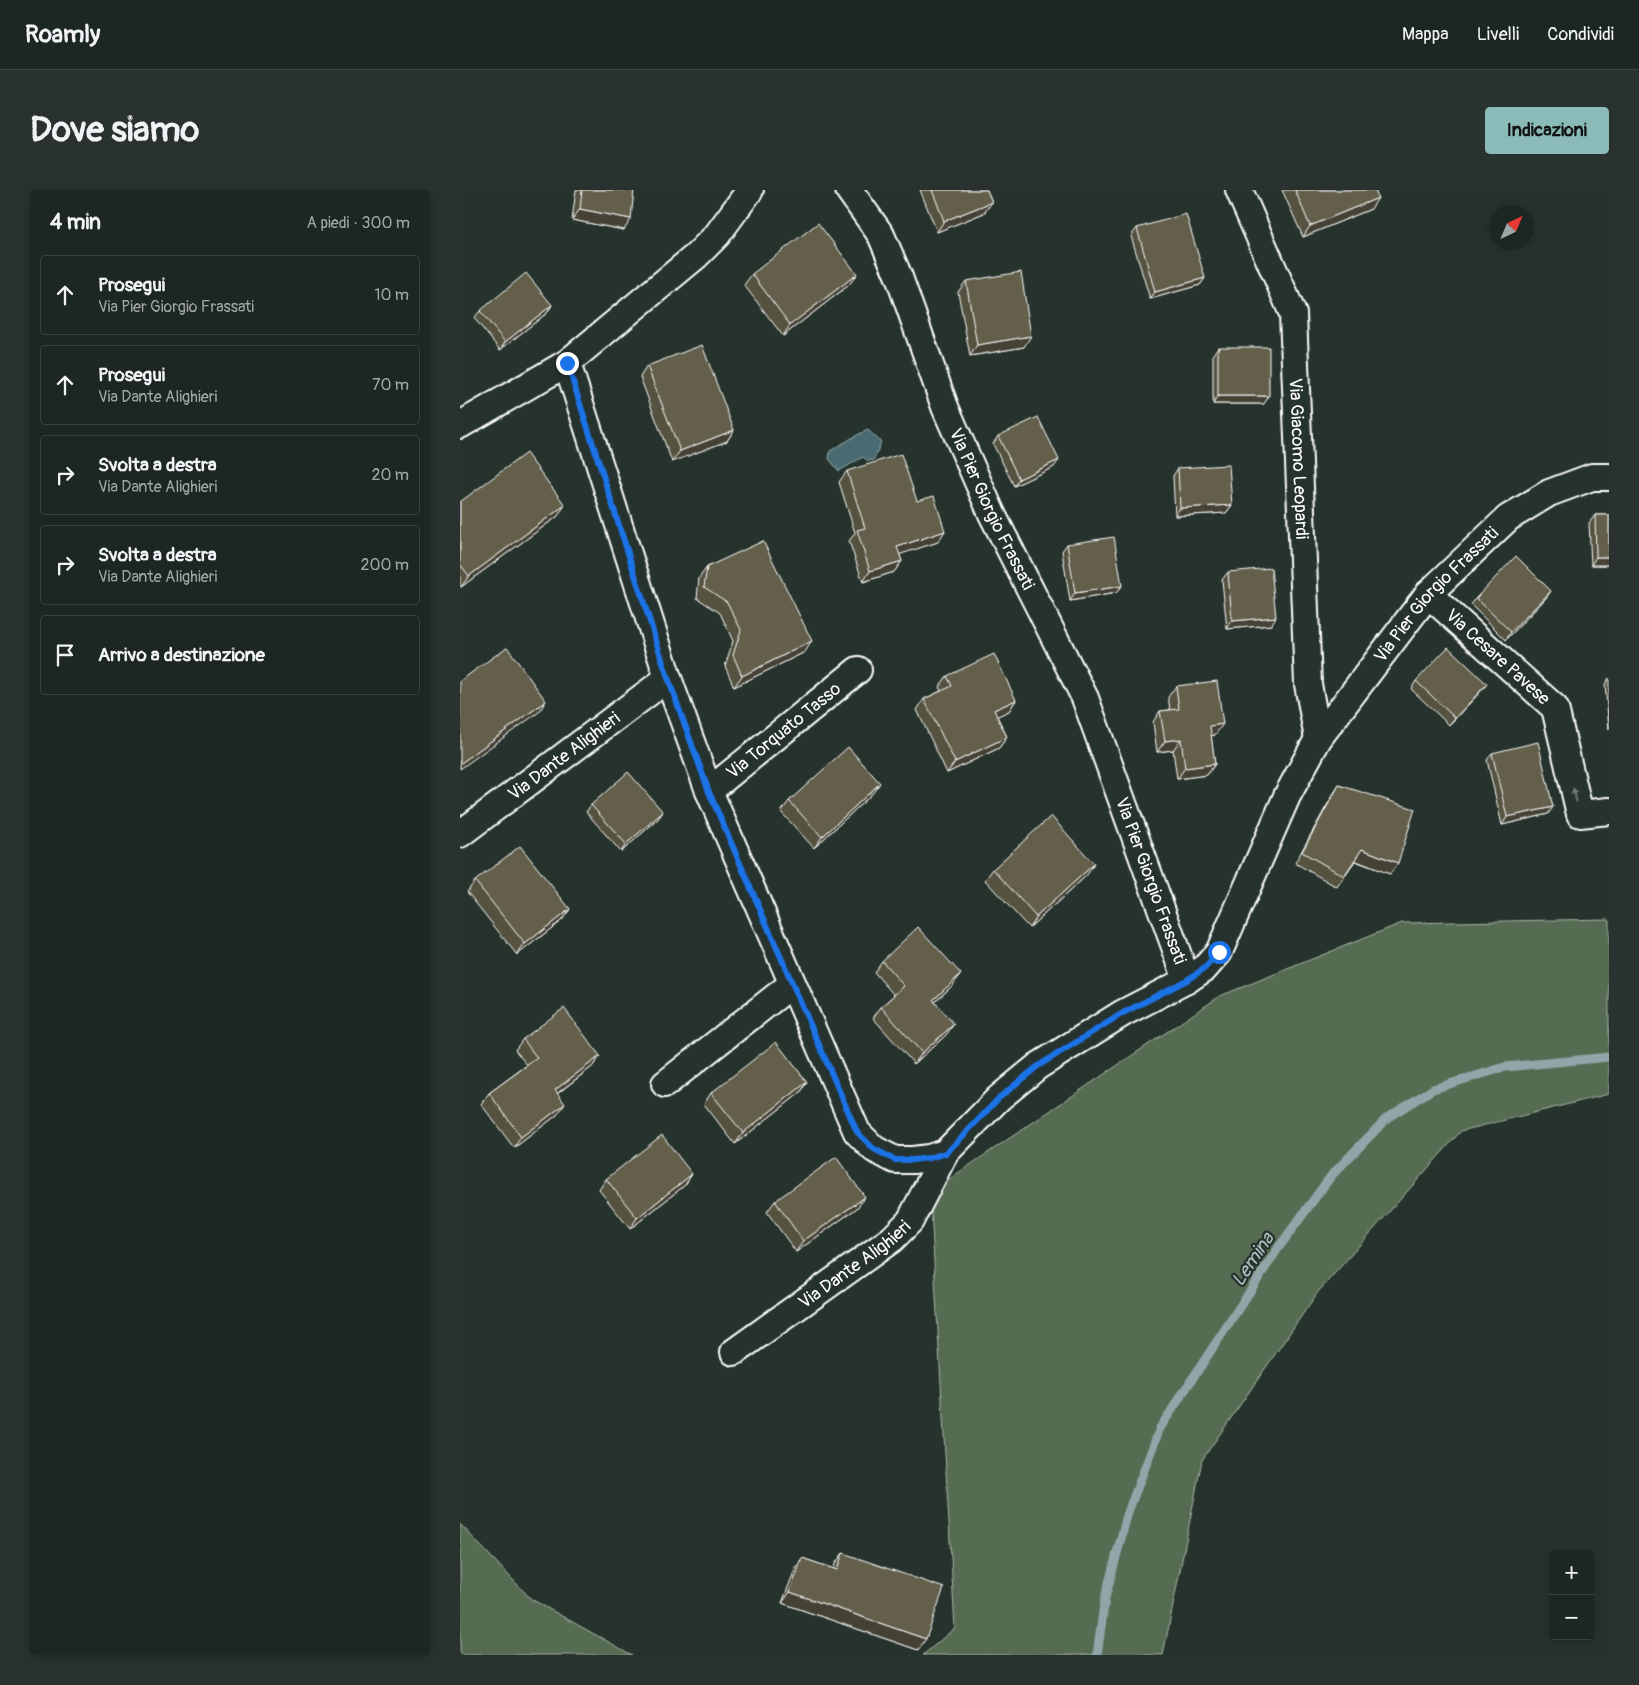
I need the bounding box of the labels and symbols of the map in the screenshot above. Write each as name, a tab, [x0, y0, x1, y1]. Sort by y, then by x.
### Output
north arrow	[1489, 205, 1534, 250]
route end	[556, 352, 579, 375]
street label: Via Giacomo Leopardi	[1284, 377, 1313, 540]
street label: Via Pier Giorgio Frassati	[944, 425, 1039, 594]
street label: Via Pier Giorgio Frassati	[1369, 522, 1504, 667]
street label: Via Cesare Pavese	[1440, 604, 1555, 710]
street label: Via Torquato Tasso	[722, 677, 846, 784]
street label: Via Dante Alighieri	[504, 707, 625, 806]
one-way arrow	[1571, 787, 1579, 802]
street label: Via Pier Giorgio Frassati	[1110, 794, 1191, 967]
route start	[1208, 941, 1231, 964]
street label: Via Dante Alighieri	[794, 1216, 916, 1314]
water label: Lemina	[1226, 1227, 1280, 1291]

